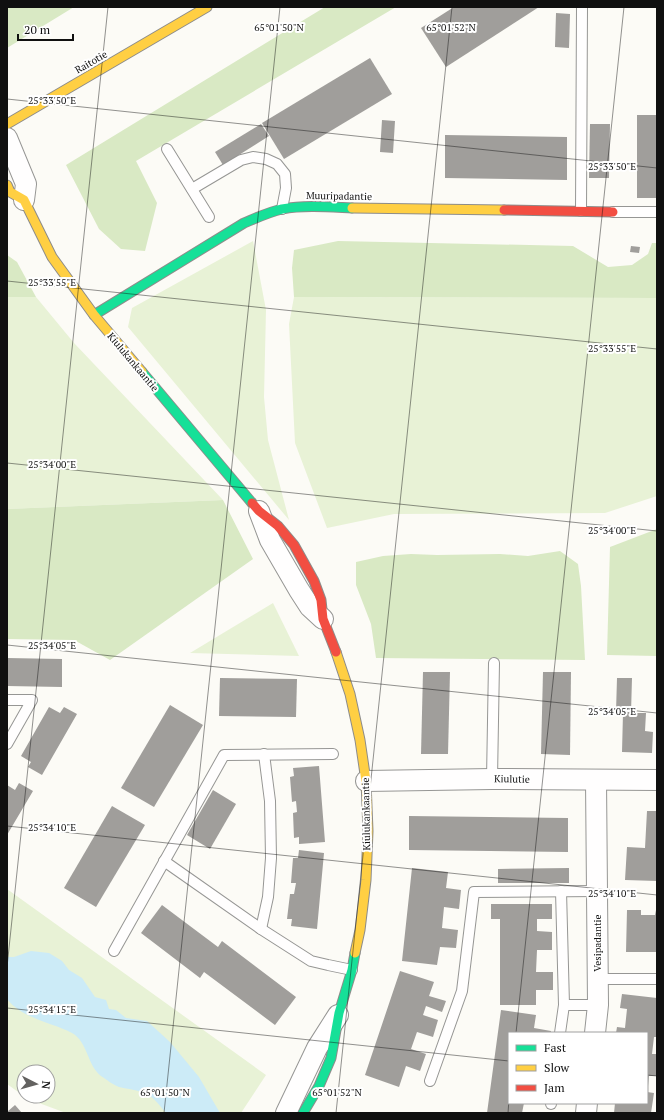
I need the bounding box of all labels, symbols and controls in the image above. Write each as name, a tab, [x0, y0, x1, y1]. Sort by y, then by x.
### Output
scale bar	[18, 16, 73, 42]
text: 65°01'50"N	[254, 21, 304, 34]
text: 65°01'52"N	[426, 21, 476, 34]
text: 20 m	[24, 22, 51, 37]
street label: Raitotie	[72, 48, 110, 76]
text: 25°33'50"E	[28, 94, 76, 107]
text: 25°33'50"E	[588, 160, 636, 173]
street label: Muuripadantie	[306, 189, 372, 203]
text: 25°33'55"E	[28, 276, 76, 289]
street label: Kiulukankaantie	[105, 330, 161, 394]
text: 25°33'55"E	[588, 342, 636, 355]
text: 25°34'00"E	[28, 458, 76, 471]
text: 25°34'00"E	[588, 524, 636, 537]
text: 25°34'05"E	[28, 639, 76, 652]
text: 25°34'05"E	[588, 705, 636, 718]
street label: Kiulutie	[494, 772, 530, 786]
street label: Kiulukankaantie	[359, 777, 373, 851]
text: 25°34'10"E	[28, 821, 76, 834]
text: 25°34'10"E	[588, 887, 636, 900]
street label: Vesipadantie	[591, 914, 604, 972]
text: 25°34'15"E	[28, 1003, 76, 1016]
legend	[508, 1032, 648, 1104]
text: Fast	[544, 1040, 567, 1055]
text: Slow	[544, 1060, 570, 1075]
north arrow	[16, 1064, 56, 1104]
text: N	[38, 1080, 53, 1091]
text: Jam	[544, 1080, 565, 1095]
text: 65°01'50"N	[140, 1086, 190, 1099]
text: 65°01'52"N	[312, 1086, 362, 1099]

